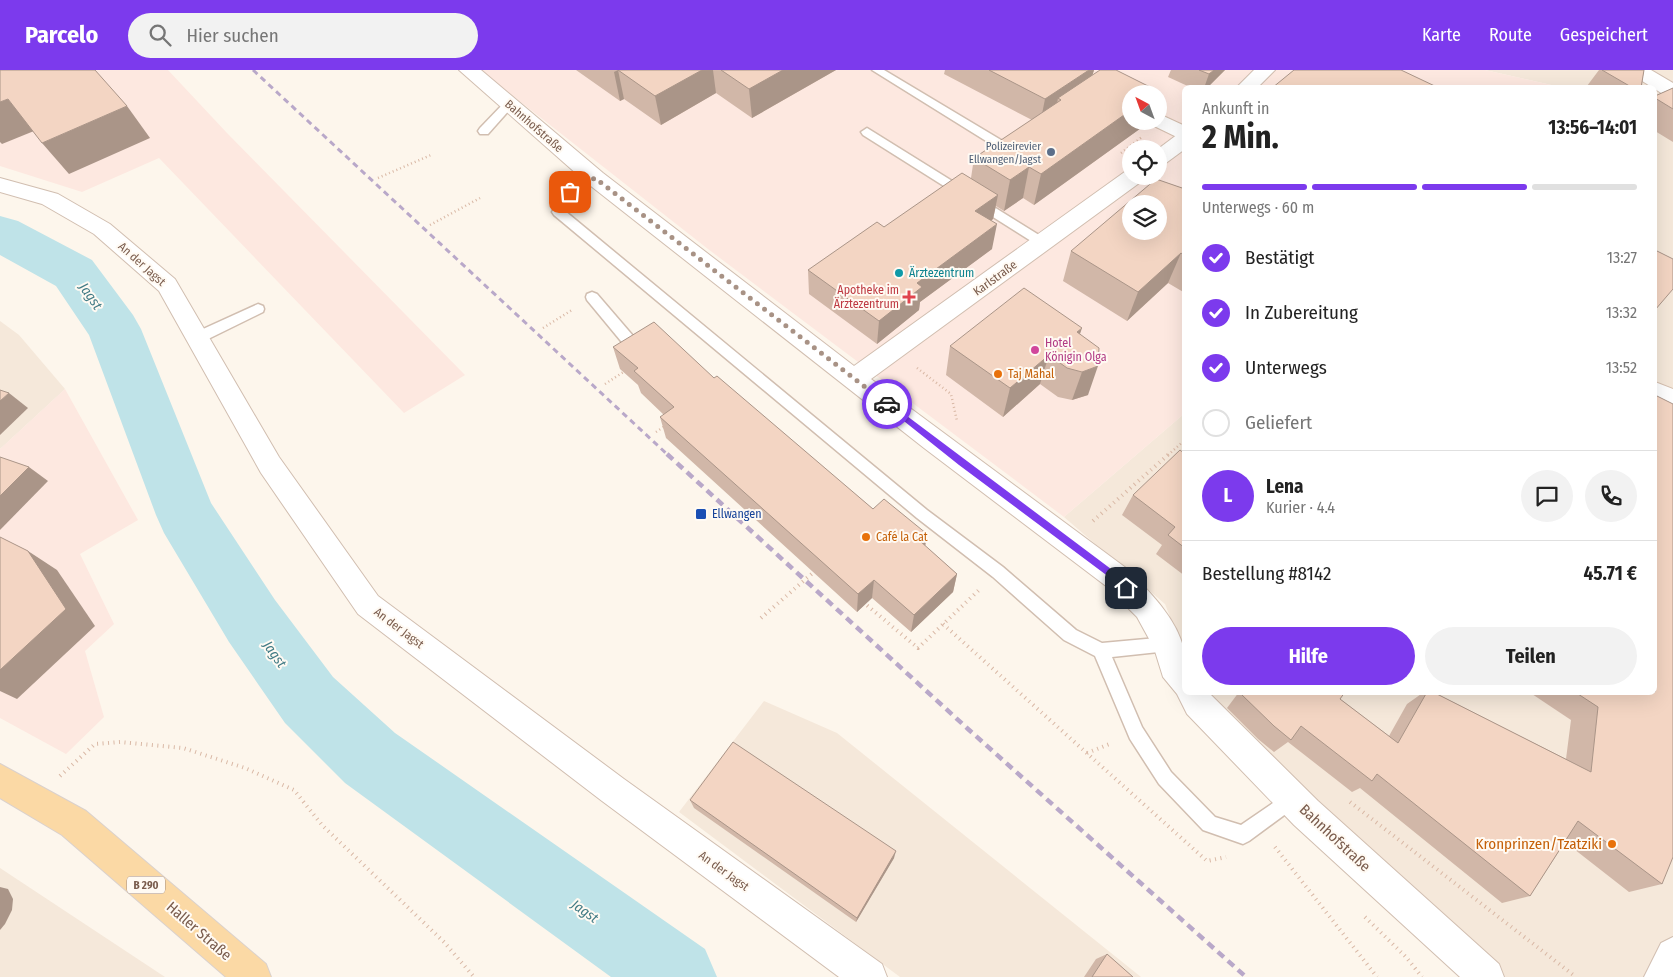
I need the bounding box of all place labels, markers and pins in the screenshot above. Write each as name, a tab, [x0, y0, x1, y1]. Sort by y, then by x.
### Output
place label: Polizeirevier Ellwangen/Jagst	[969, 140, 1041, 166]
marker: Polizeirevier Ellwangen/Jagst	[1045, 146, 1057, 158]
pin	[549, 171, 591, 213]
place label: Ärztezentrum	[909, 265, 974, 280]
marker: Ärztezentrum	[893, 267, 905, 279]
place label: Apotheke im Ärztezentrum	[834, 283, 899, 311]
marker: Apotheke im Ärztezentrum	[903, 291, 915, 303]
place label: Hotel Königin Olga	[1045, 336, 1107, 364]
marker: Hotel Königin Olga	[1029, 344, 1041, 356]
place label: Taj Mahal	[1008, 367, 1054, 381]
marker: Taj Mahal	[992, 368, 1004, 380]
marker: Ellwangen	[694, 507, 708, 521]
place label: Ellwangen	[712, 507, 762, 521]
place label: Café la Cat	[876, 530, 928, 544]
marker: Café la Cat	[860, 531, 872, 543]
pin	[1105, 567, 1147, 609]
place label: Kronprinzen/Tzatziki	[1476, 835, 1602, 853]
marker: Kronprinzen/Tzatziki	[1606, 838, 1618, 850]

